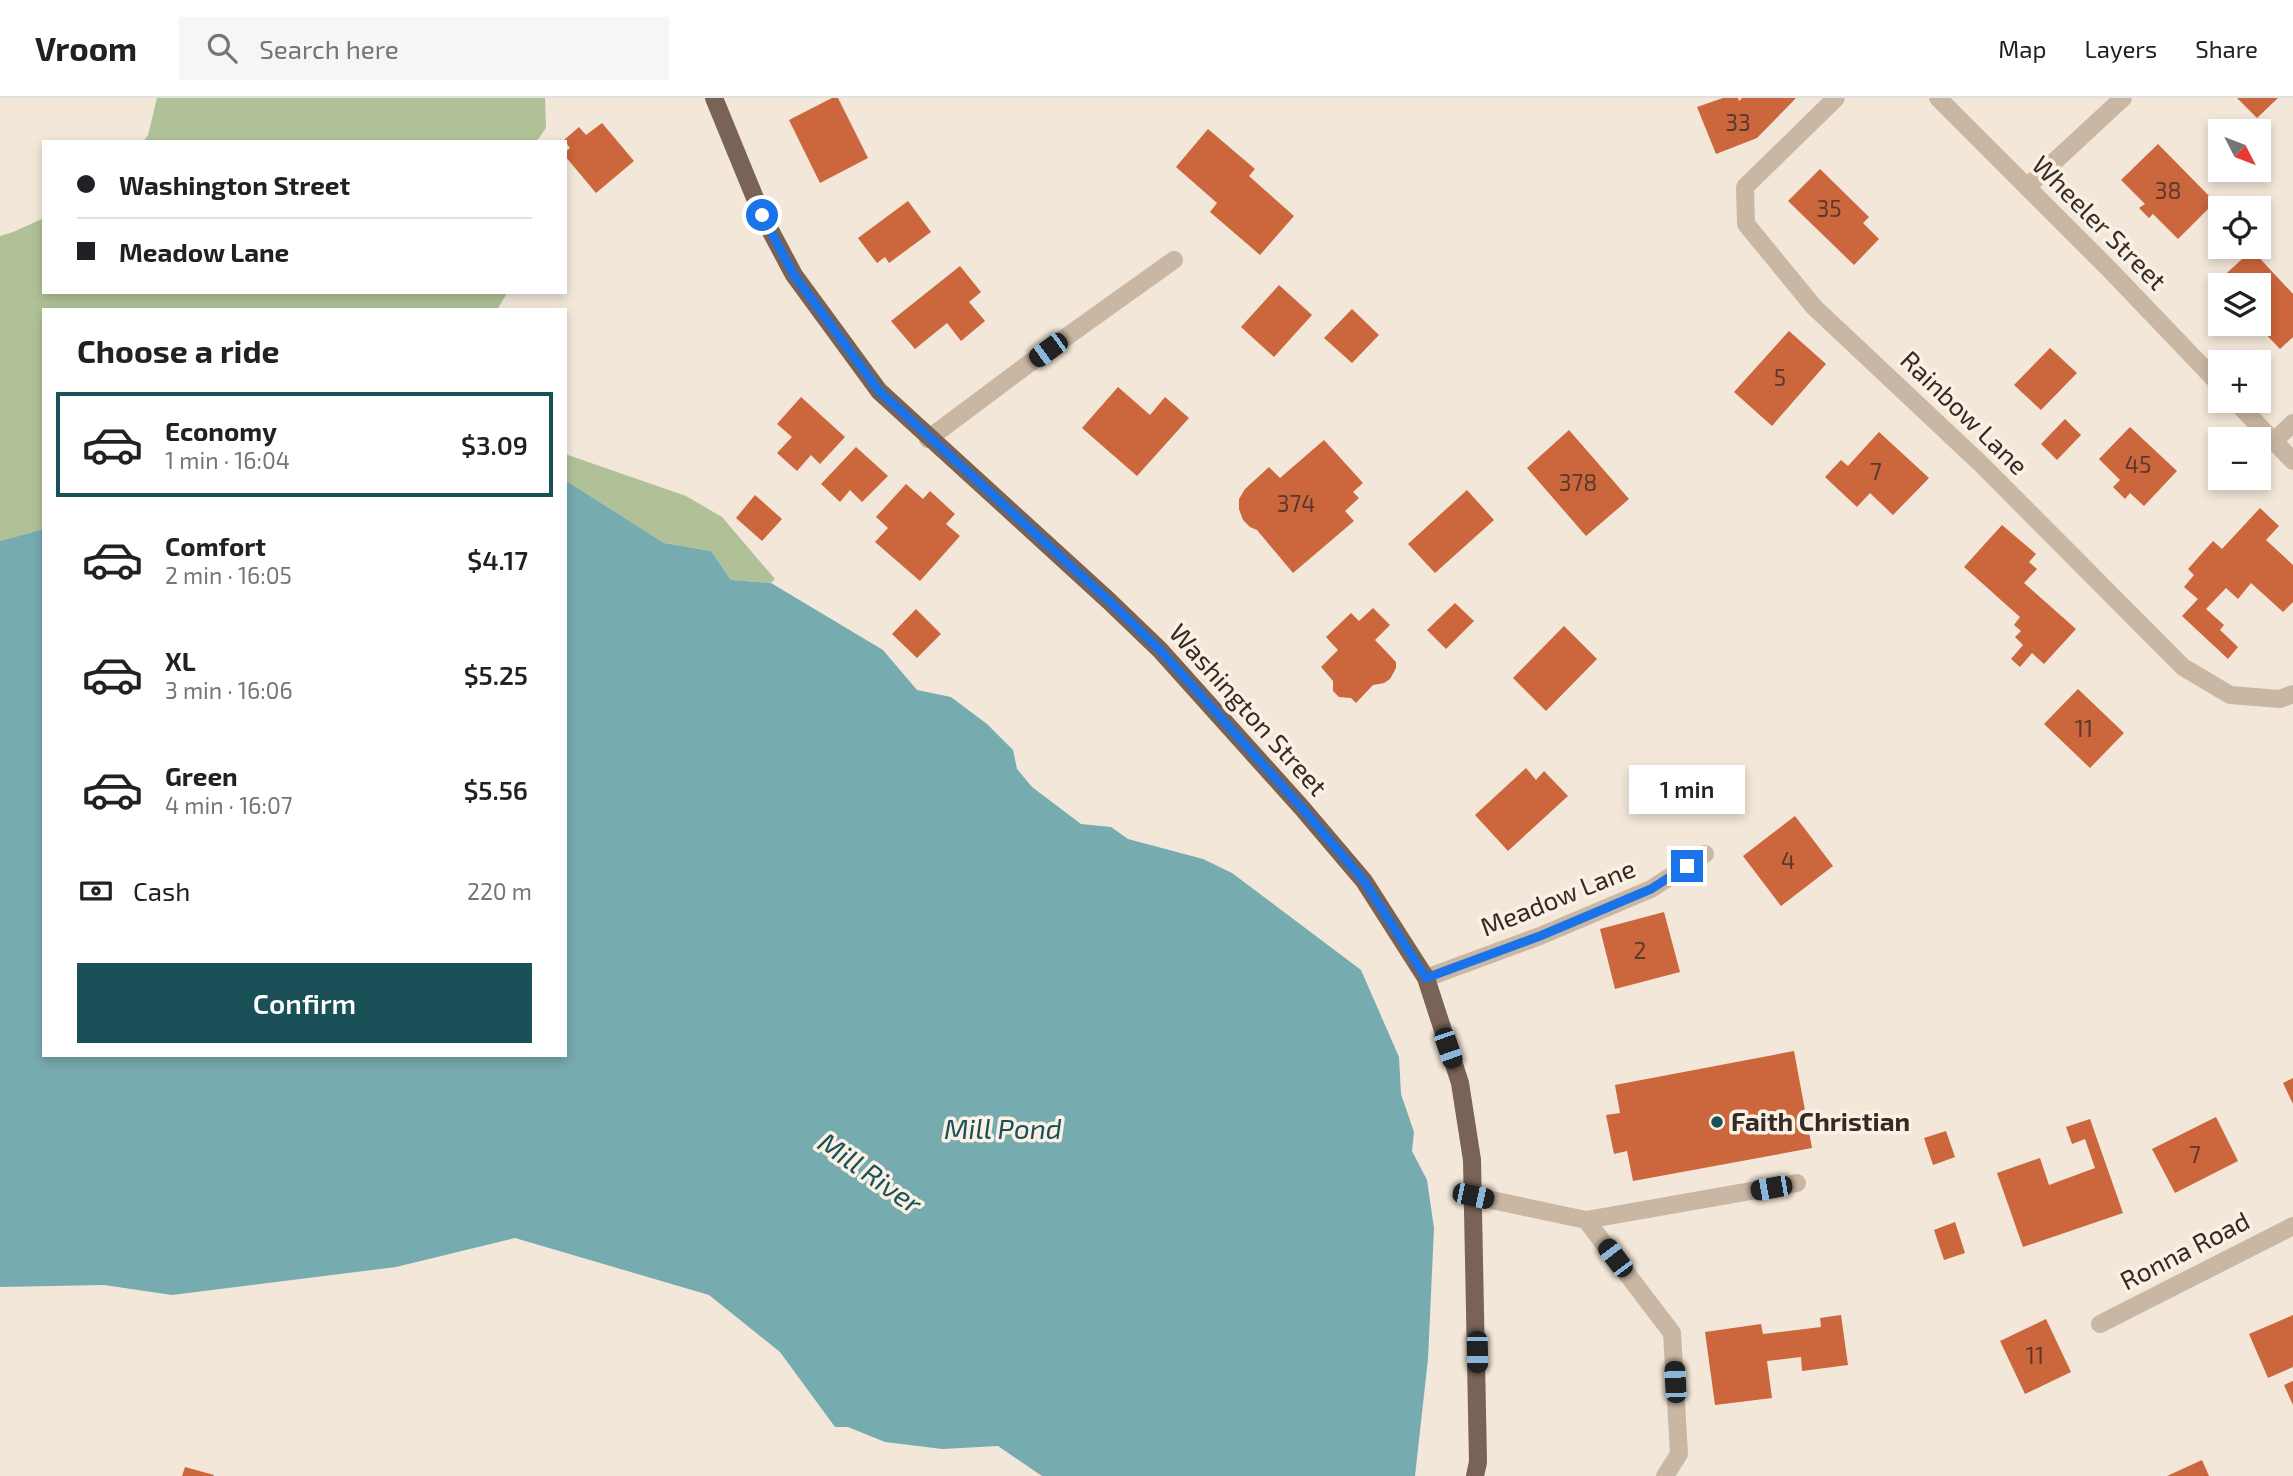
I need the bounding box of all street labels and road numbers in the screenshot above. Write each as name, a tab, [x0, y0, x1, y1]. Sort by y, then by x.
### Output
street label: Wheeler Street	[2026, 148, 2174, 296]
street label: Rainbow Lane	[1895, 344, 2035, 480]
street label: Washington Street	[1164, 617, 1335, 801]
street label: Meadow Lane	[1476, 852, 1639, 942]
street label: Ronna Road	[2115, 1204, 2254, 1295]

